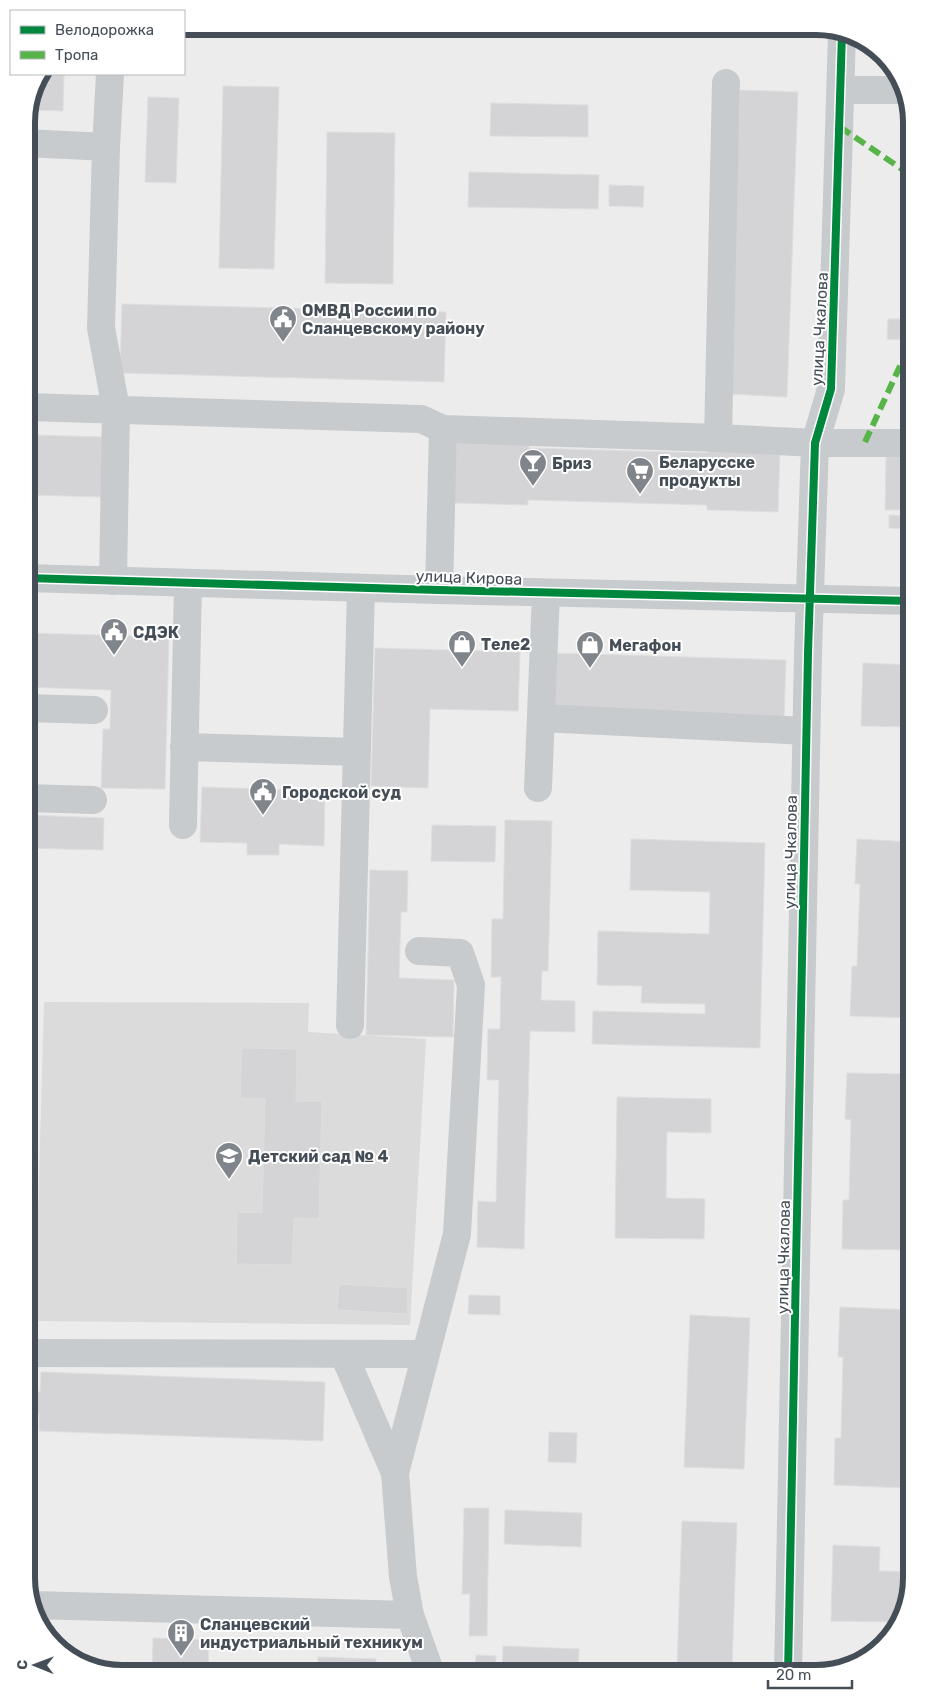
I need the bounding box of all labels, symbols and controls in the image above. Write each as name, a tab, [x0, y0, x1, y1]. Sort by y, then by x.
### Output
legend	[10, 10, 185, 75]
text: Велодорожка	[55, 21, 154, 39]
text: Тропа	[55, 46, 98, 64]
street label: улица Чкалова	[807, 272, 832, 386]
place label: ОМВД России по Сланцевскому району	[302, 301, 485, 338]
public building icon: ОМВД России по Сланцевскому району	[268, 304, 298, 343]
bar icon: Бриз	[518, 448, 548, 487]
place label: Беларусске продукты	[659, 453, 755, 490]
place label: Бриз	[552, 454, 592, 473]
supermarket icon: Беларусске продукты	[625, 456, 655, 495]
street label: улица Кирова	[415, 566, 523, 589]
public building icon: СДЭК	[99, 617, 129, 656]
place label: СДЭК	[133, 623, 179, 642]
shop icon: Теле2	[447, 629, 477, 668]
shop icon: Мегафон	[575, 630, 605, 669]
place label: Теле2	[481, 635, 530, 654]
place label: Мегафон	[609, 636, 681, 655]
public building icon: Городской суд	[248, 777, 278, 816]
place label: Городской суд	[282, 783, 402, 802]
street label: улица Чкалова	[780, 795, 801, 909]
school or university icon: Детский сад № 4	[214, 1141, 244, 1180]
place label: Детский сад № 4	[248, 1147, 388, 1166]
street label: улица Чкалова	[773, 1200, 794, 1314]
place label: Сланцевский индустриальный техникум	[200, 1615, 423, 1652]
building icon: Сланцевский индустриальный техникум	[166, 1618, 196, 1657]
north arrow	[10, 1640, 60, 1690]
scale bar	[768, 1658, 852, 1690]
text: С	[14, 1660, 31, 1670]
text: 20 m	[776, 1666, 811, 1684]

